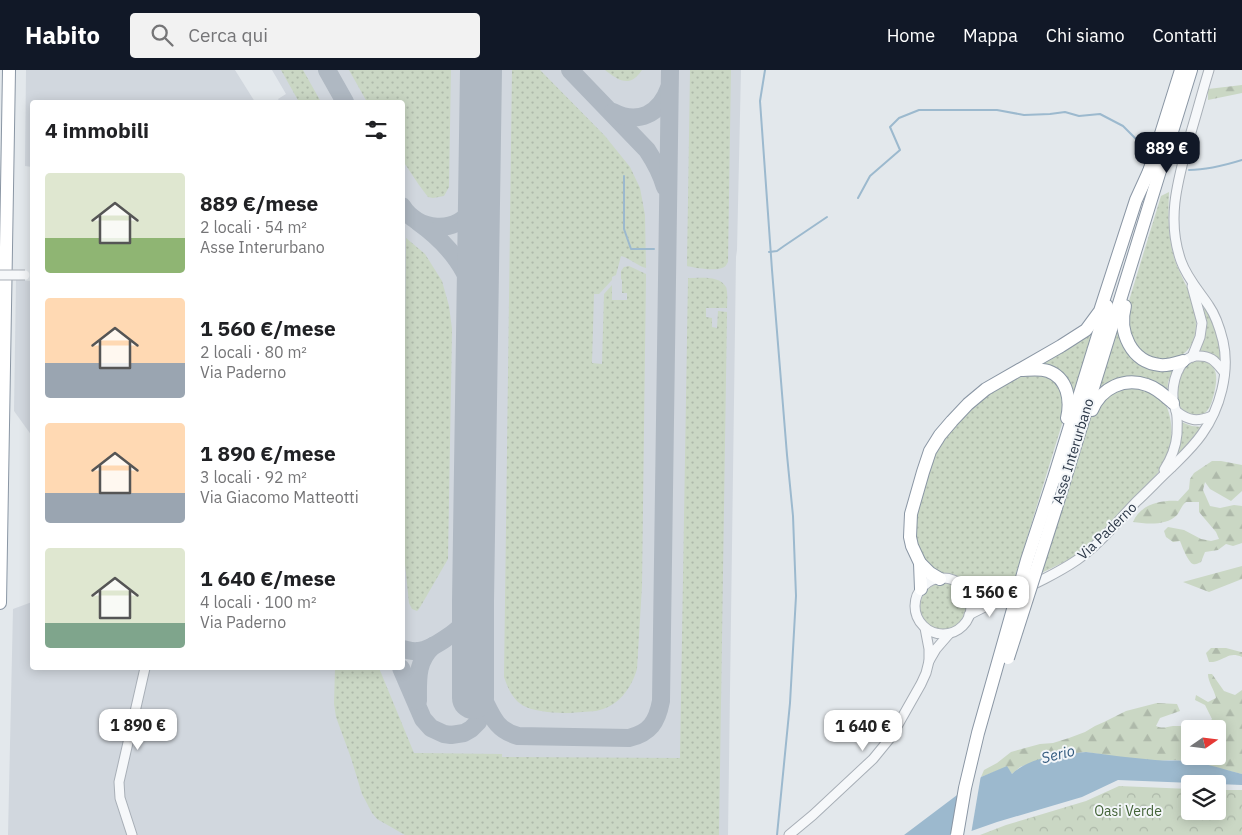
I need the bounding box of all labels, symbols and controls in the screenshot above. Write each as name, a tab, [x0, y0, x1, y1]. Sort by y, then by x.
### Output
search box	[130, 13, 480, 58]
text: Habito	[25, 19, 100, 51]
icon: search	[148, 21, 176, 49]
text: Cerca qui	[188, 23, 268, 47]
text: Home	[887, 24, 935, 47]
text: Mappa	[963, 24, 1018, 47]
text: Chi siamo	[1046, 24, 1125, 47]
text: Contatti	[1153, 24, 1217, 47]
text: 4 immobili	[45, 116, 149, 144]
icon: filters	[362, 116, 390, 144]
pin: 889 €	[1132, 132, 1202, 174]
text: 889 €	[1146, 138, 1188, 158]
text: 889 €/mese	[200, 189, 318, 217]
icon: home	[85, 193, 145, 253]
text: 2 locali · 54 m²	[200, 217, 307, 237]
text: Asse Interurbano	[200, 237, 325, 257]
text: 1 560 €/mese	[200, 314, 336, 342]
icon: home	[85, 318, 145, 378]
text: 2 locali · 80 m²	[200, 342, 307, 362]
text: Via Paderno	[200, 362, 286, 382]
street label: Asse Interurbano	[1048, 396, 1098, 506]
text: 1 890 €/mese	[200, 439, 336, 467]
icon: home	[85, 443, 145, 503]
text: 3 locali · 92 m²	[200, 467, 307, 487]
text: Via Giacomo Matteotti	[200, 487, 359, 507]
street label: Via Paderno	[1074, 498, 1140, 564]
text: 1 640 €/mese	[200, 564, 336, 592]
icon: home	[85, 568, 145, 628]
pin: 1 560 €	[944, 576, 1036, 618]
text: 1 560 €	[962, 582, 1018, 602]
text: 4 locali · 100 m²	[200, 592, 316, 612]
text: Via Paderno	[200, 612, 286, 632]
pin: 1 890 €	[92, 708, 184, 751]
pin: 1 640 €	[817, 710, 909, 752]
text: 1 890 €	[110, 715, 166, 735]
text: 1 640 €	[835, 716, 891, 736]
north arrow	[1181, 720, 1226, 765]
map controls	[1181, 720, 1226, 820]
water label: Serio	[1039, 741, 1077, 767]
button: layers	[1181, 775, 1226, 820]
park label: Oasi Verde	[1094, 802, 1162, 820]

